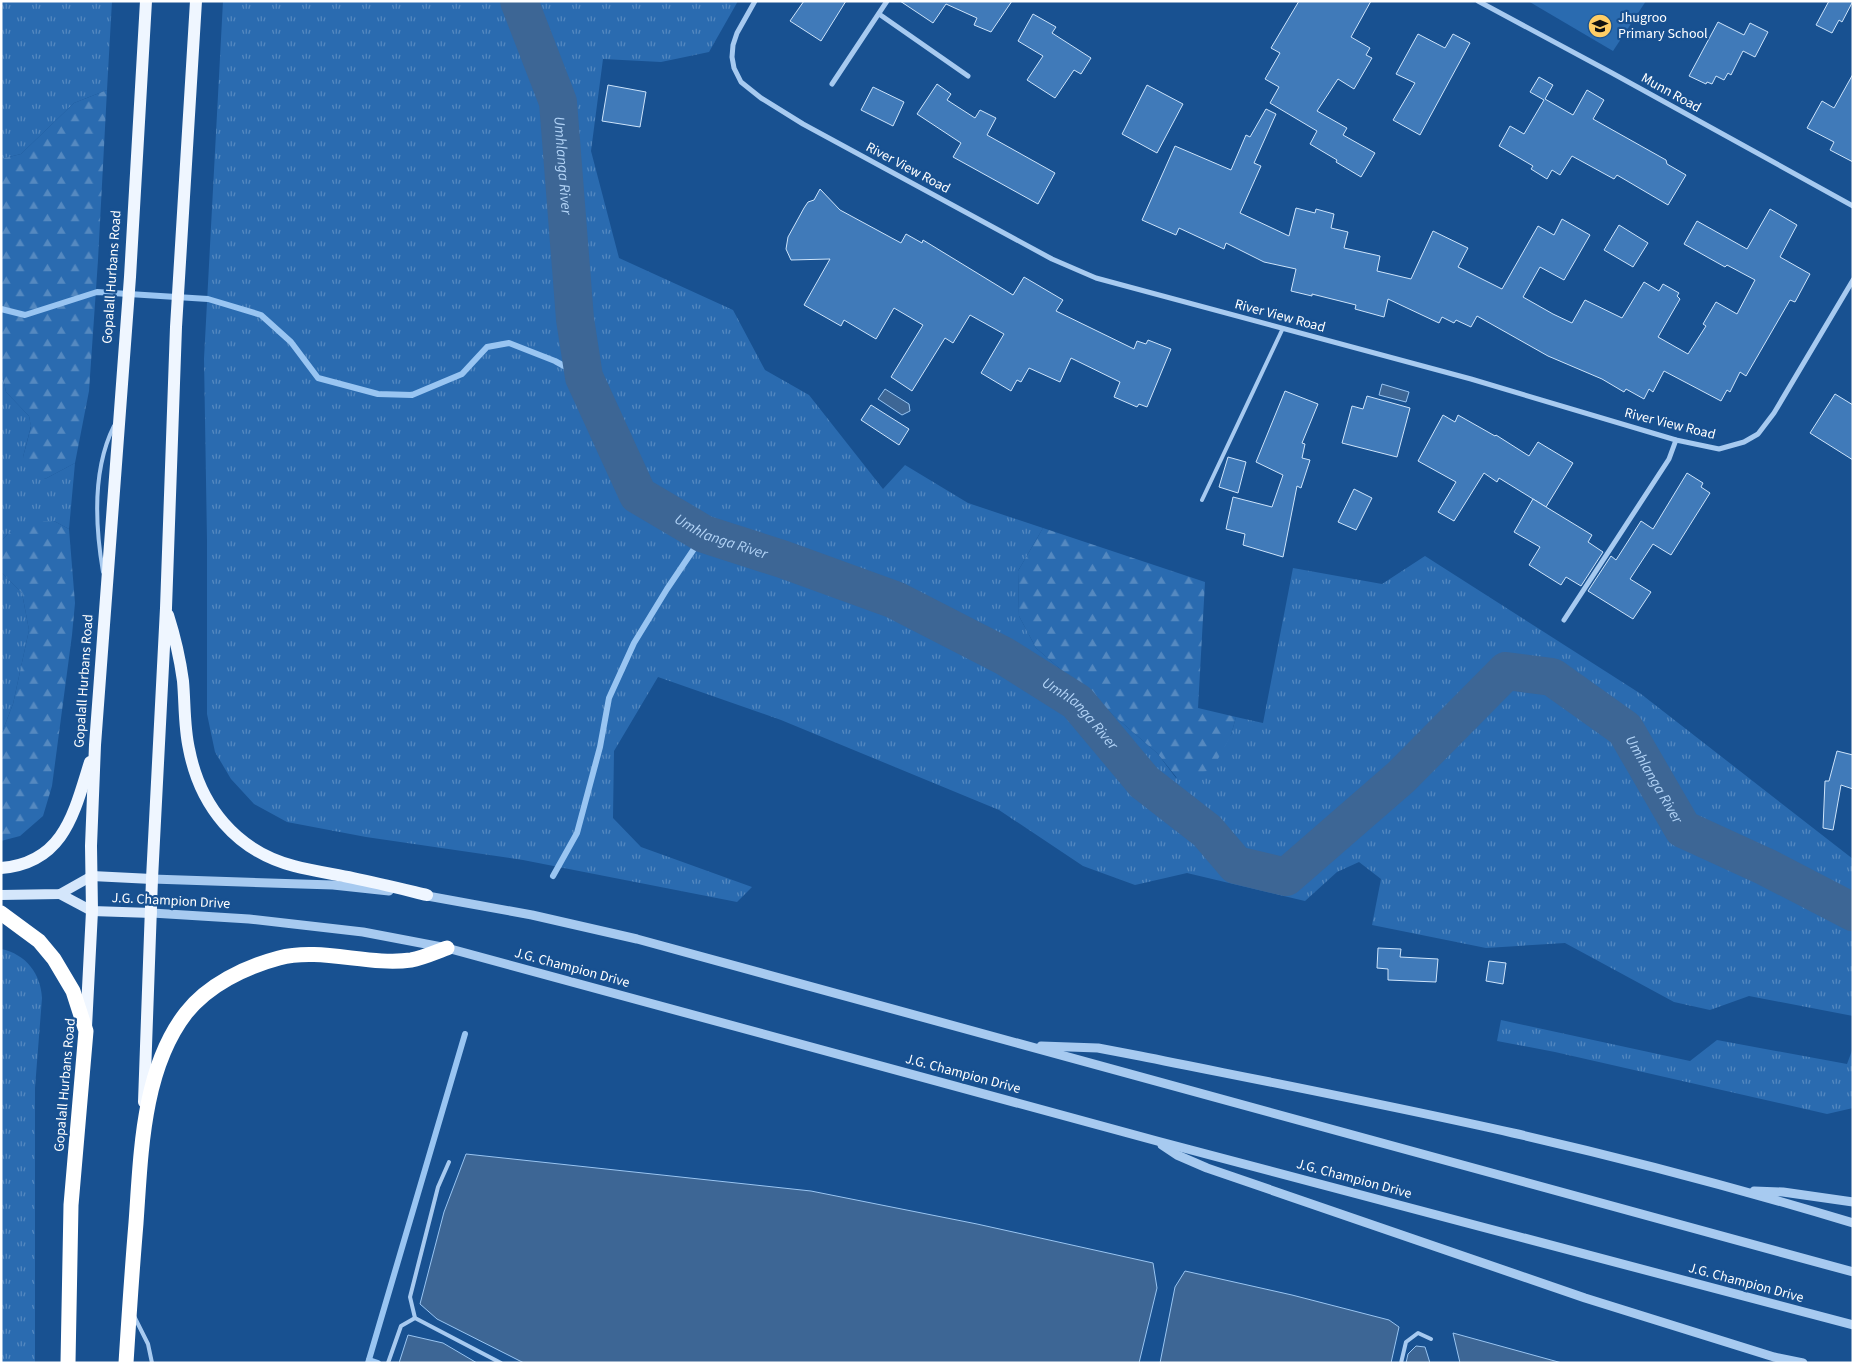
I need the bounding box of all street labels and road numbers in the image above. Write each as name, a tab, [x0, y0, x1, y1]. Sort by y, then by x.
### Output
street label: Munn Road	[1637, 68, 1705, 118]
street label: River View Road	[862, 137, 954, 199]
street label: Gopalall Hurbans Road	[97, 209, 127, 345]
street label: River View Road	[1232, 294, 1328, 338]
street label: River View Road	[1622, 403, 1718, 445]
street label: Gopalall Hurbans Road	[69, 613, 99, 749]
street label: J.G. Champion Drive	[111, 888, 231, 914]
street label: J.G. Champion Drive	[512, 943, 632, 993]
street label: Gopalall Hurbans Road	[49, 1017, 81, 1153]
street label: J.G. Champion Drive	[903, 1049, 1023, 1099]
street label: J.G. Champion Drive	[1294, 1154, 1414, 1204]
street label: J.G. Champion Drive	[1686, 1258, 1806, 1308]

